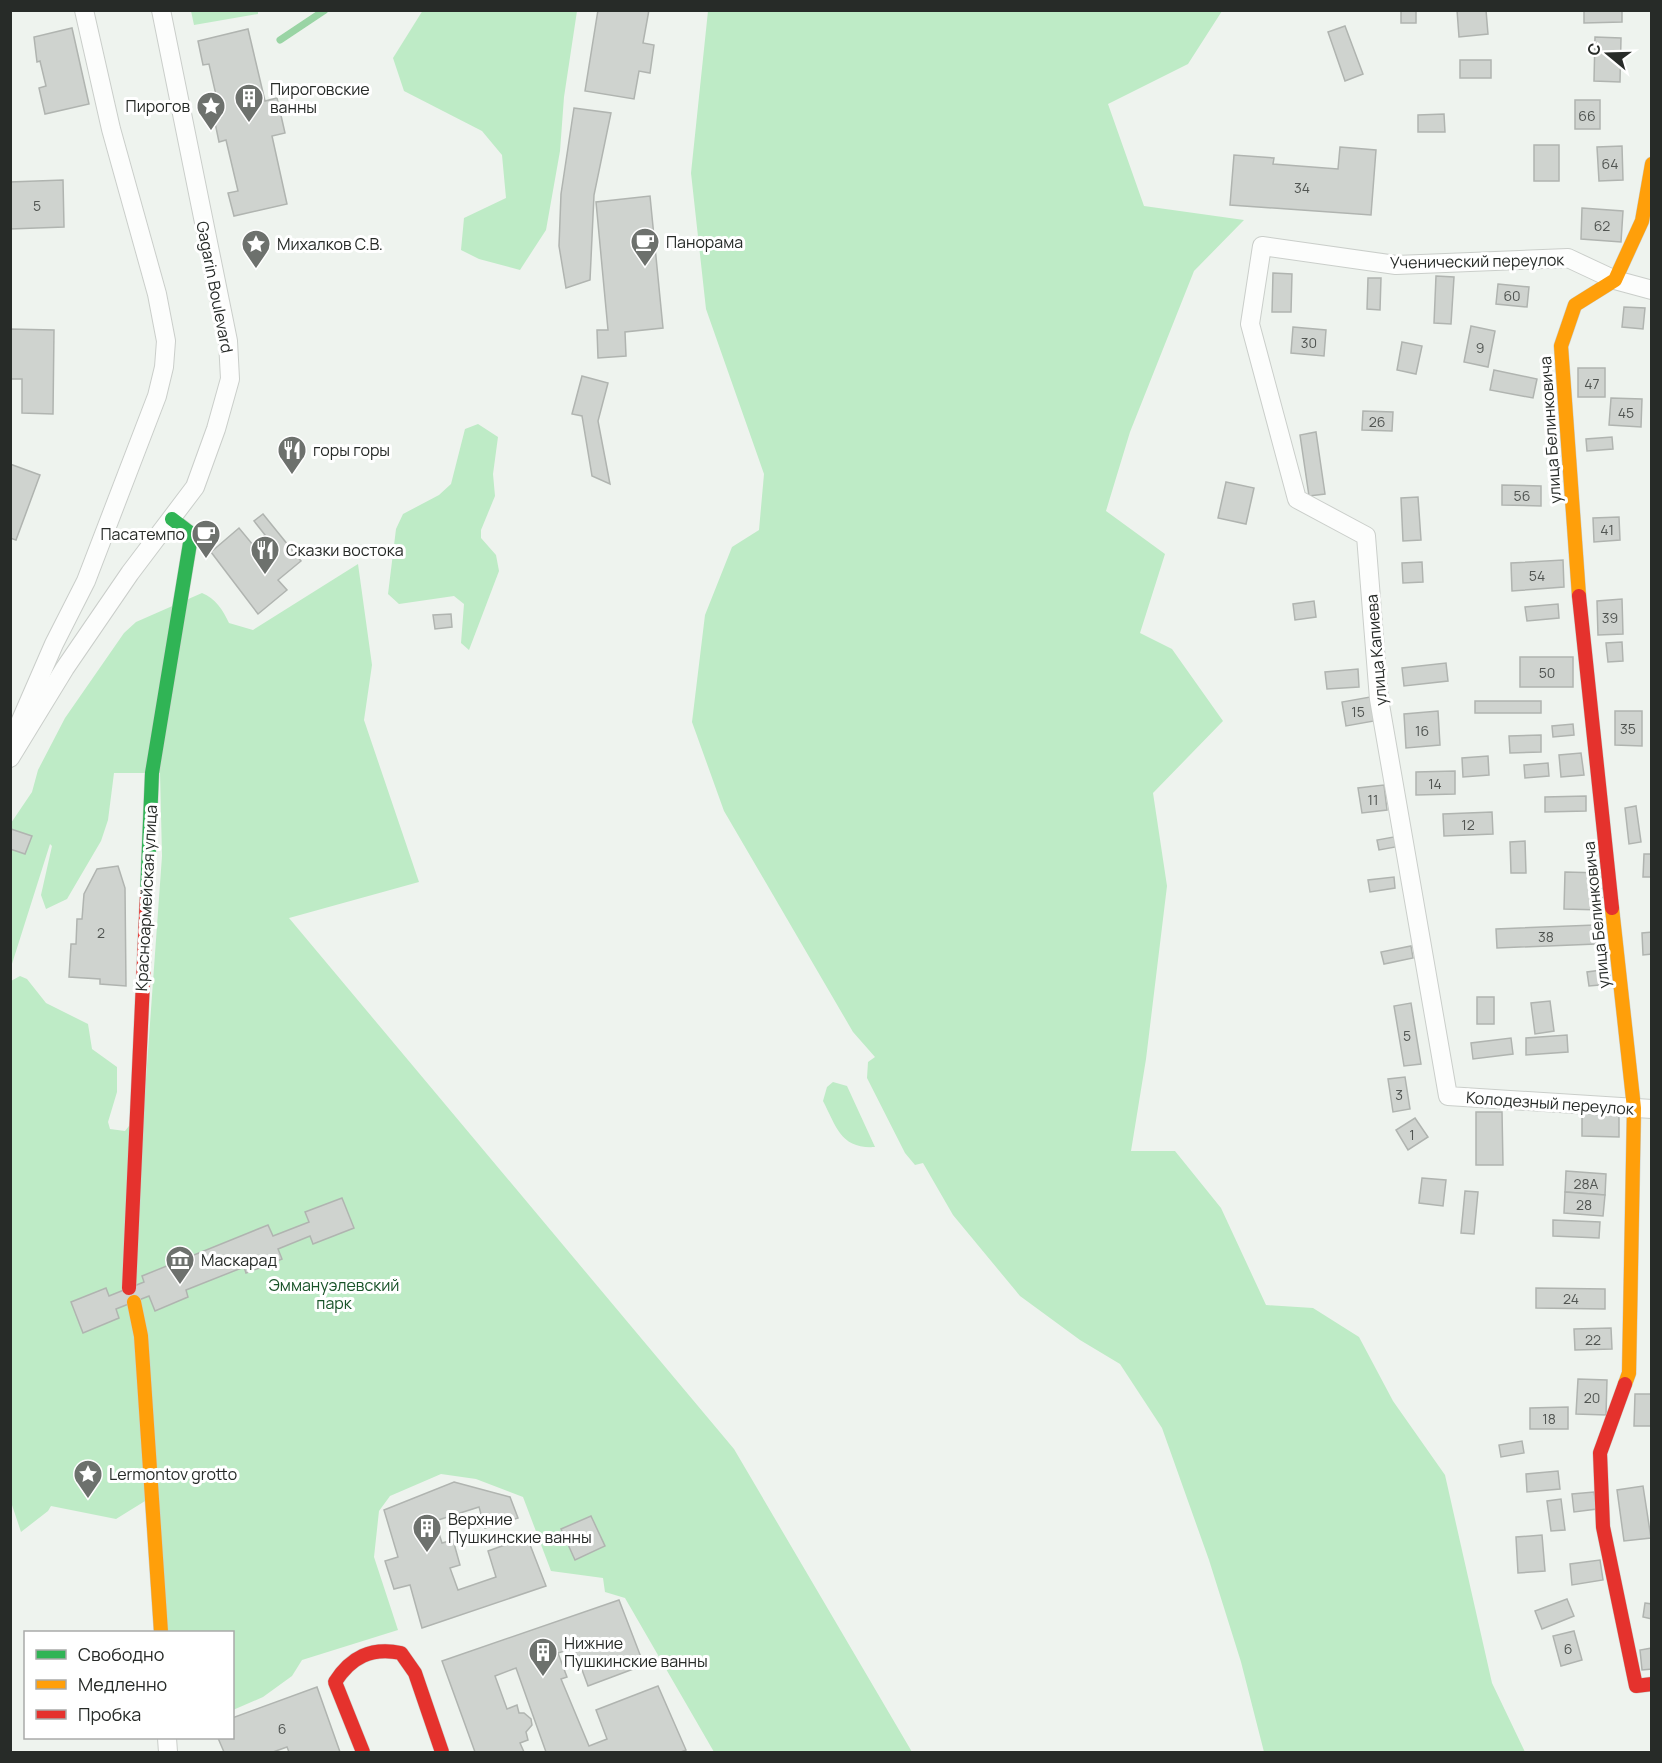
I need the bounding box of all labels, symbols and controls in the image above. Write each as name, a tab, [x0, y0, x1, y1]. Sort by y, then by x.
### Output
north arrow	[1578, 24, 1638, 84]
text: С	[1581, 40, 1606, 58]
place label: Пироговские ванны	[270, 78, 370, 118]
building icon: Пироговские ванны	[233, 82, 265, 124]
place icon: Пирогов	[195, 90, 227, 132]
place label: Пирогов	[126, 95, 190, 117]
house number: 66	[1578, 106, 1596, 125]
house number: 64	[1602, 154, 1618, 173]
house number: 34	[1294, 178, 1310, 197]
house number: 5	[33, 196, 41, 215]
house number: 62	[1594, 216, 1610, 235]
street label: Gagarin Boulevard	[191, 219, 239, 355]
cafe icon: Панорама	[629, 226, 661, 268]
place icon: Михалков С.В.	[240, 228, 272, 270]
place label: Панорама	[666, 231, 743, 253]
place label: Михалков С.В.	[277, 233, 383, 255]
street label: Ученический переулок	[1390, 248, 1565, 274]
house number: 60	[1503, 286, 1521, 305]
house number: 30	[1301, 333, 1317, 352]
house number: 9	[1476, 338, 1484, 357]
street label: улица Белинковича	[1534, 356, 1566, 504]
house number: 47	[1584, 374, 1600, 393]
house number: 45	[1618, 403, 1634, 422]
house number: 26	[1369, 412, 1385, 431]
restaurant icon: горы горы	[276, 434, 308, 476]
place label: горы горы	[313, 439, 390, 461]
house number: 56	[1514, 486, 1530, 505]
cafe icon: Пасатемпо	[190, 518, 222, 560]
house number: 41	[1600, 520, 1614, 539]
place label: Пасатемпо	[101, 523, 185, 545]
restaurant icon: Сказки востока	[249, 534, 281, 576]
place label: Сказки востока	[286, 539, 404, 561]
house number: 54	[1529, 566, 1545, 585]
street label: улица Капиева	[1360, 593, 1392, 707]
house number: 39	[1602, 608, 1618, 627]
house number: 50	[1539, 663, 1555, 682]
house number: 15	[1351, 702, 1365, 721]
house number: 35	[1620, 719, 1636, 738]
house number: 16	[1415, 721, 1429, 740]
house number: 14	[1428, 774, 1442, 793]
house number: 11	[1368, 790, 1378, 809]
street label: Красноармейская улица	[130, 804, 162, 992]
house number: 12	[1461, 815, 1475, 834]
street label: улица Белинковича	[1577, 840, 1615, 990]
house number: 2	[97, 923, 105, 942]
house number: 38	[1538, 927, 1554, 946]
house number: 5	[1403, 1026, 1411, 1045]
house number: 3	[1395, 1085, 1403, 1104]
street label: Колодезный переулок	[1465, 1086, 1636, 1120]
house number: 1	[1409, 1125, 1415, 1144]
house number: 28А	[1574, 1174, 1599, 1193]
house number: 28	[1576, 1195, 1592, 1214]
museum icon: Маскарад	[164, 1244, 196, 1286]
place label: Маскарад	[201, 1249, 277, 1271]
park label: Эммануэлевский парк	[269, 1274, 399, 1314]
house number: 24	[1563, 1289, 1579, 1308]
house number: 22	[1585, 1330, 1601, 1349]
house number: 20	[1584, 1388, 1600, 1407]
house number: 18	[1542, 1409, 1556, 1428]
place icon: Lermontov grotto	[72, 1458, 104, 1500]
place label: Lermontov grotto	[109, 1463, 237, 1485]
place label: Верхние Пушкинские ванны	[448, 1508, 592, 1548]
building icon: Верхние Пушкинские ванны	[411, 1512, 443, 1554]
legend	[24, 1631, 234, 1739]
place label: Нижние Пушкинские ванны	[564, 1632, 708, 1672]
building icon: Нижние Пушкинские ванны	[527, 1636, 559, 1678]
house number: 6	[1564, 1639, 1572, 1658]
text: Свободно	[78, 1642, 164, 1666]
text: Медленно	[78, 1672, 167, 1696]
text: Пробка	[78, 1702, 141, 1726]
house number: 6	[278, 1719, 286, 1738]

